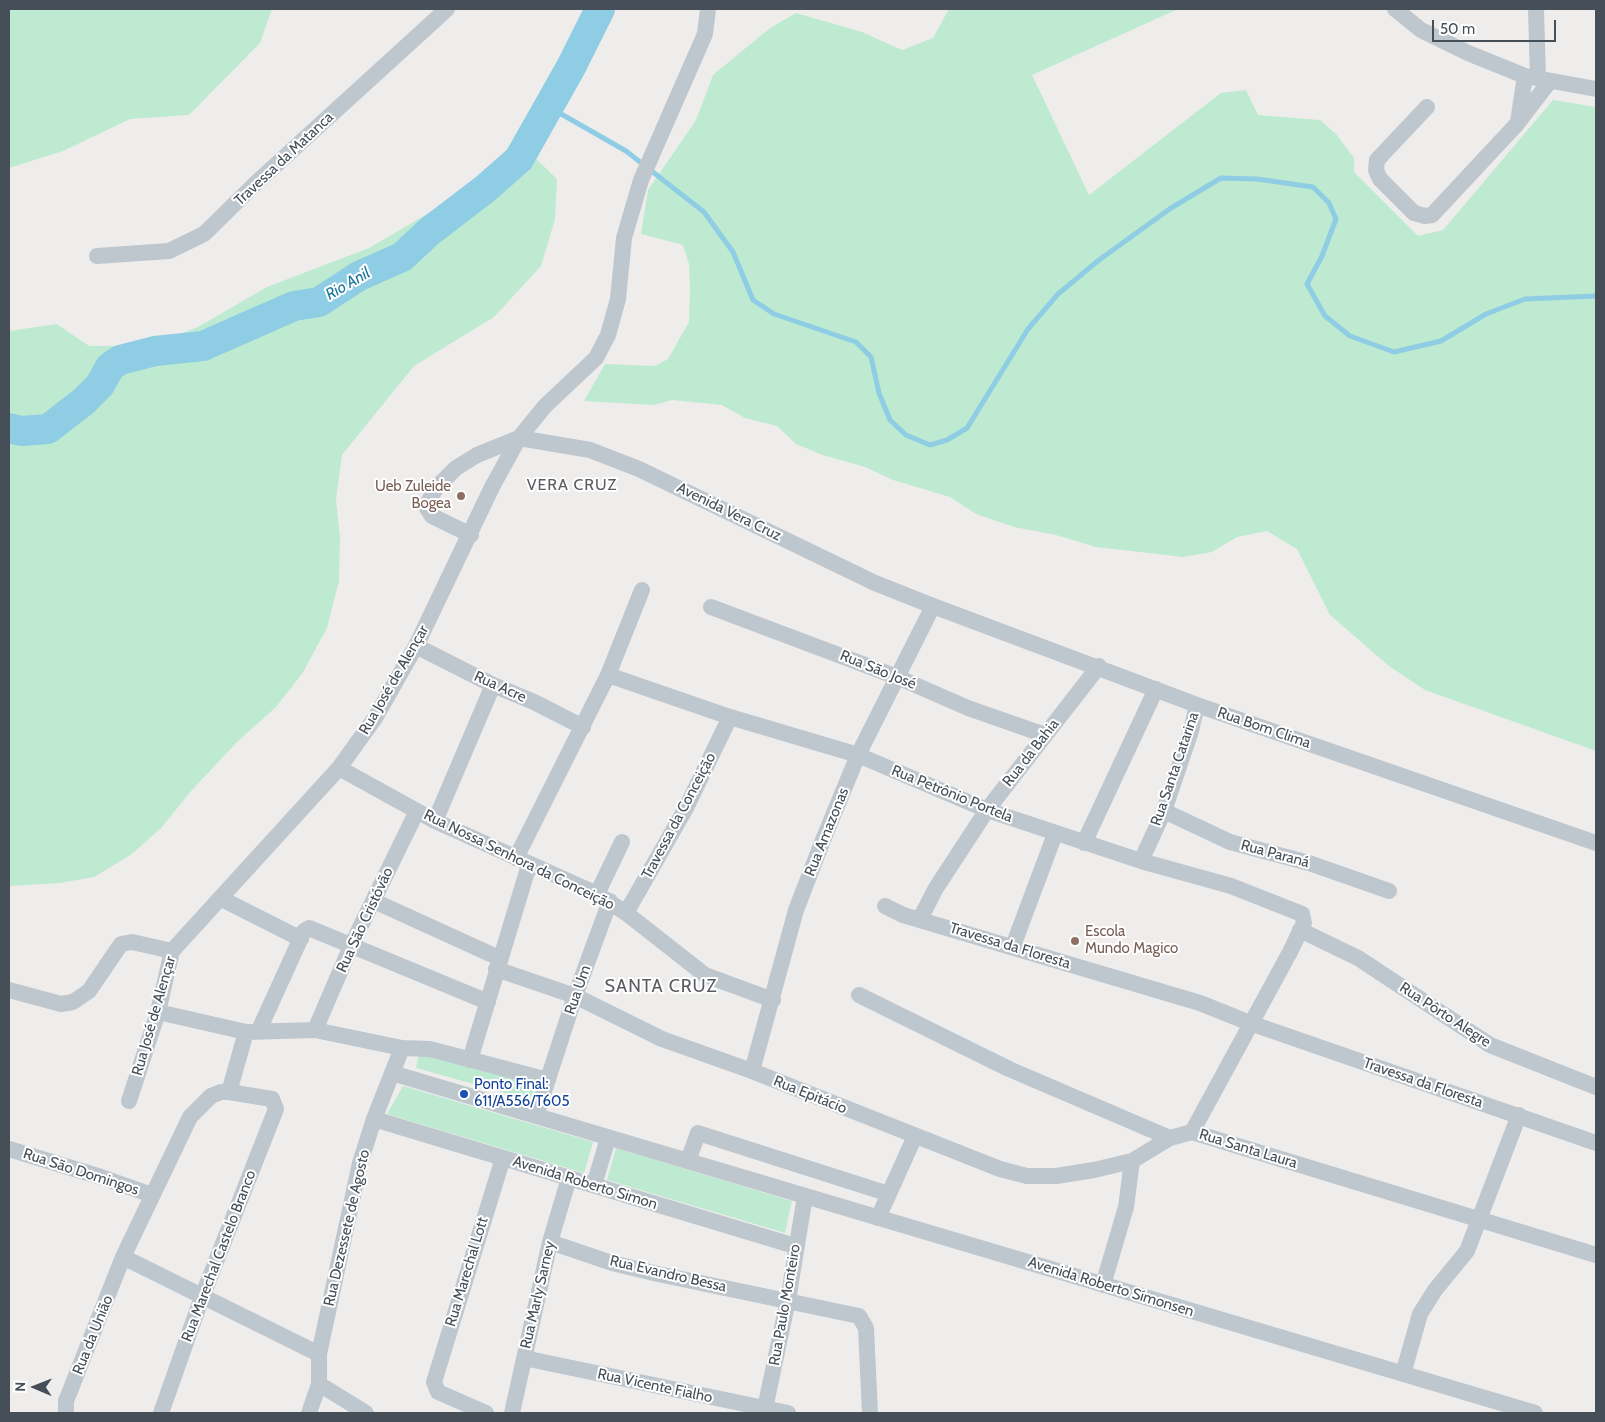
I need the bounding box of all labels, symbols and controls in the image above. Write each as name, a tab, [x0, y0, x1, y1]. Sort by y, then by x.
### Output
scale bar	[1435, 10, 1559, 42]
text: 50 m	[1440, 20, 1475, 38]
street label: Travessa da Matanca	[231, 108, 337, 210]
water label: Rio Anil	[322, 264, 374, 304]
district label: VERA CRUZ	[526, 475, 618, 495]
place label: Ueb Zuleide Bogea	[375, 478, 451, 513]
street label: Avenida Vera Cruz	[674, 479, 784, 545]
marker: Ueb Zuleide Bogea	[455, 490, 467, 502]
street label: Rua José de Alençar	[355, 622, 433, 738]
street label: Rua São José	[837, 647, 919, 693]
street label: Rua Acre	[471, 668, 529, 706]
street label: Rua Bom Clima	[1215, 704, 1313, 752]
street label: Rua Santa Catarina	[1147, 710, 1203, 828]
street label: Rua da Bahia	[999, 716, 1063, 790]
street label: Travessa da Conceição	[638, 750, 720, 882]
street label: Rua Petrônio Portela	[889, 761, 1015, 827]
street label: Rua Amazonas	[801, 785, 853, 879]
street label: Rua Nossa Senhora da Conceição	[421, 806, 617, 914]
street label: Rua Paraná	[1239, 836, 1311, 872]
street label: Rua São Cristóvão	[333, 865, 397, 975]
street label: Travessa da Floresta	[947, 919, 1073, 973]
place label: Escola Mundo Magico	[1085, 923, 1178, 958]
marker: Escola Mundo Magico	[1069, 935, 1081, 947]
street label: Rua José de Alençar	[128, 954, 180, 1078]
street label: Rua Um	[561, 963, 595, 1017]
district label: SANTA CRUZ	[603, 976, 719, 998]
street label: Rua Pôrto Alegre	[1396, 979, 1494, 1051]
street label: Travessa da Floresta	[1361, 1054, 1485, 1112]
street label: Rua Epitácio	[771, 1072, 849, 1118]
place label: Ponto Final: 611/A556/T605	[474, 1076, 570, 1111]
marker: Ponto Final: 611/A556/T605	[458, 1088, 470, 1100]
street label: Rua Santa Laura	[1197, 1126, 1299, 1172]
street label: Rua São Domingos	[21, 1145, 141, 1199]
street label: Rua Dezessete de Agosto	[320, 1148, 374, 1308]
street label: Avenida Roberto Simon	[511, 1152, 659, 1214]
street label: Rua Marechal Castelo Branco	[178, 1168, 260, 1344]
street label: Rua Marechal Lott	[442, 1215, 492, 1329]
street label: Rua Marly Sarney	[517, 1239, 559, 1351]
street label: Rua Paulo Monteiro	[765, 1243, 805, 1367]
street label: Rua Evandro Bessa	[608, 1252, 728, 1296]
street label: Avenida Roberto Símonsen	[1026, 1253, 1196, 1321]
street label: Rua da União	[69, 1293, 117, 1377]
north arrow	[10, 1362, 60, 1412]
street label: Rua Vicente Fialho	[596, 1365, 714, 1407]
text: N	[11, 1382, 29, 1392]

